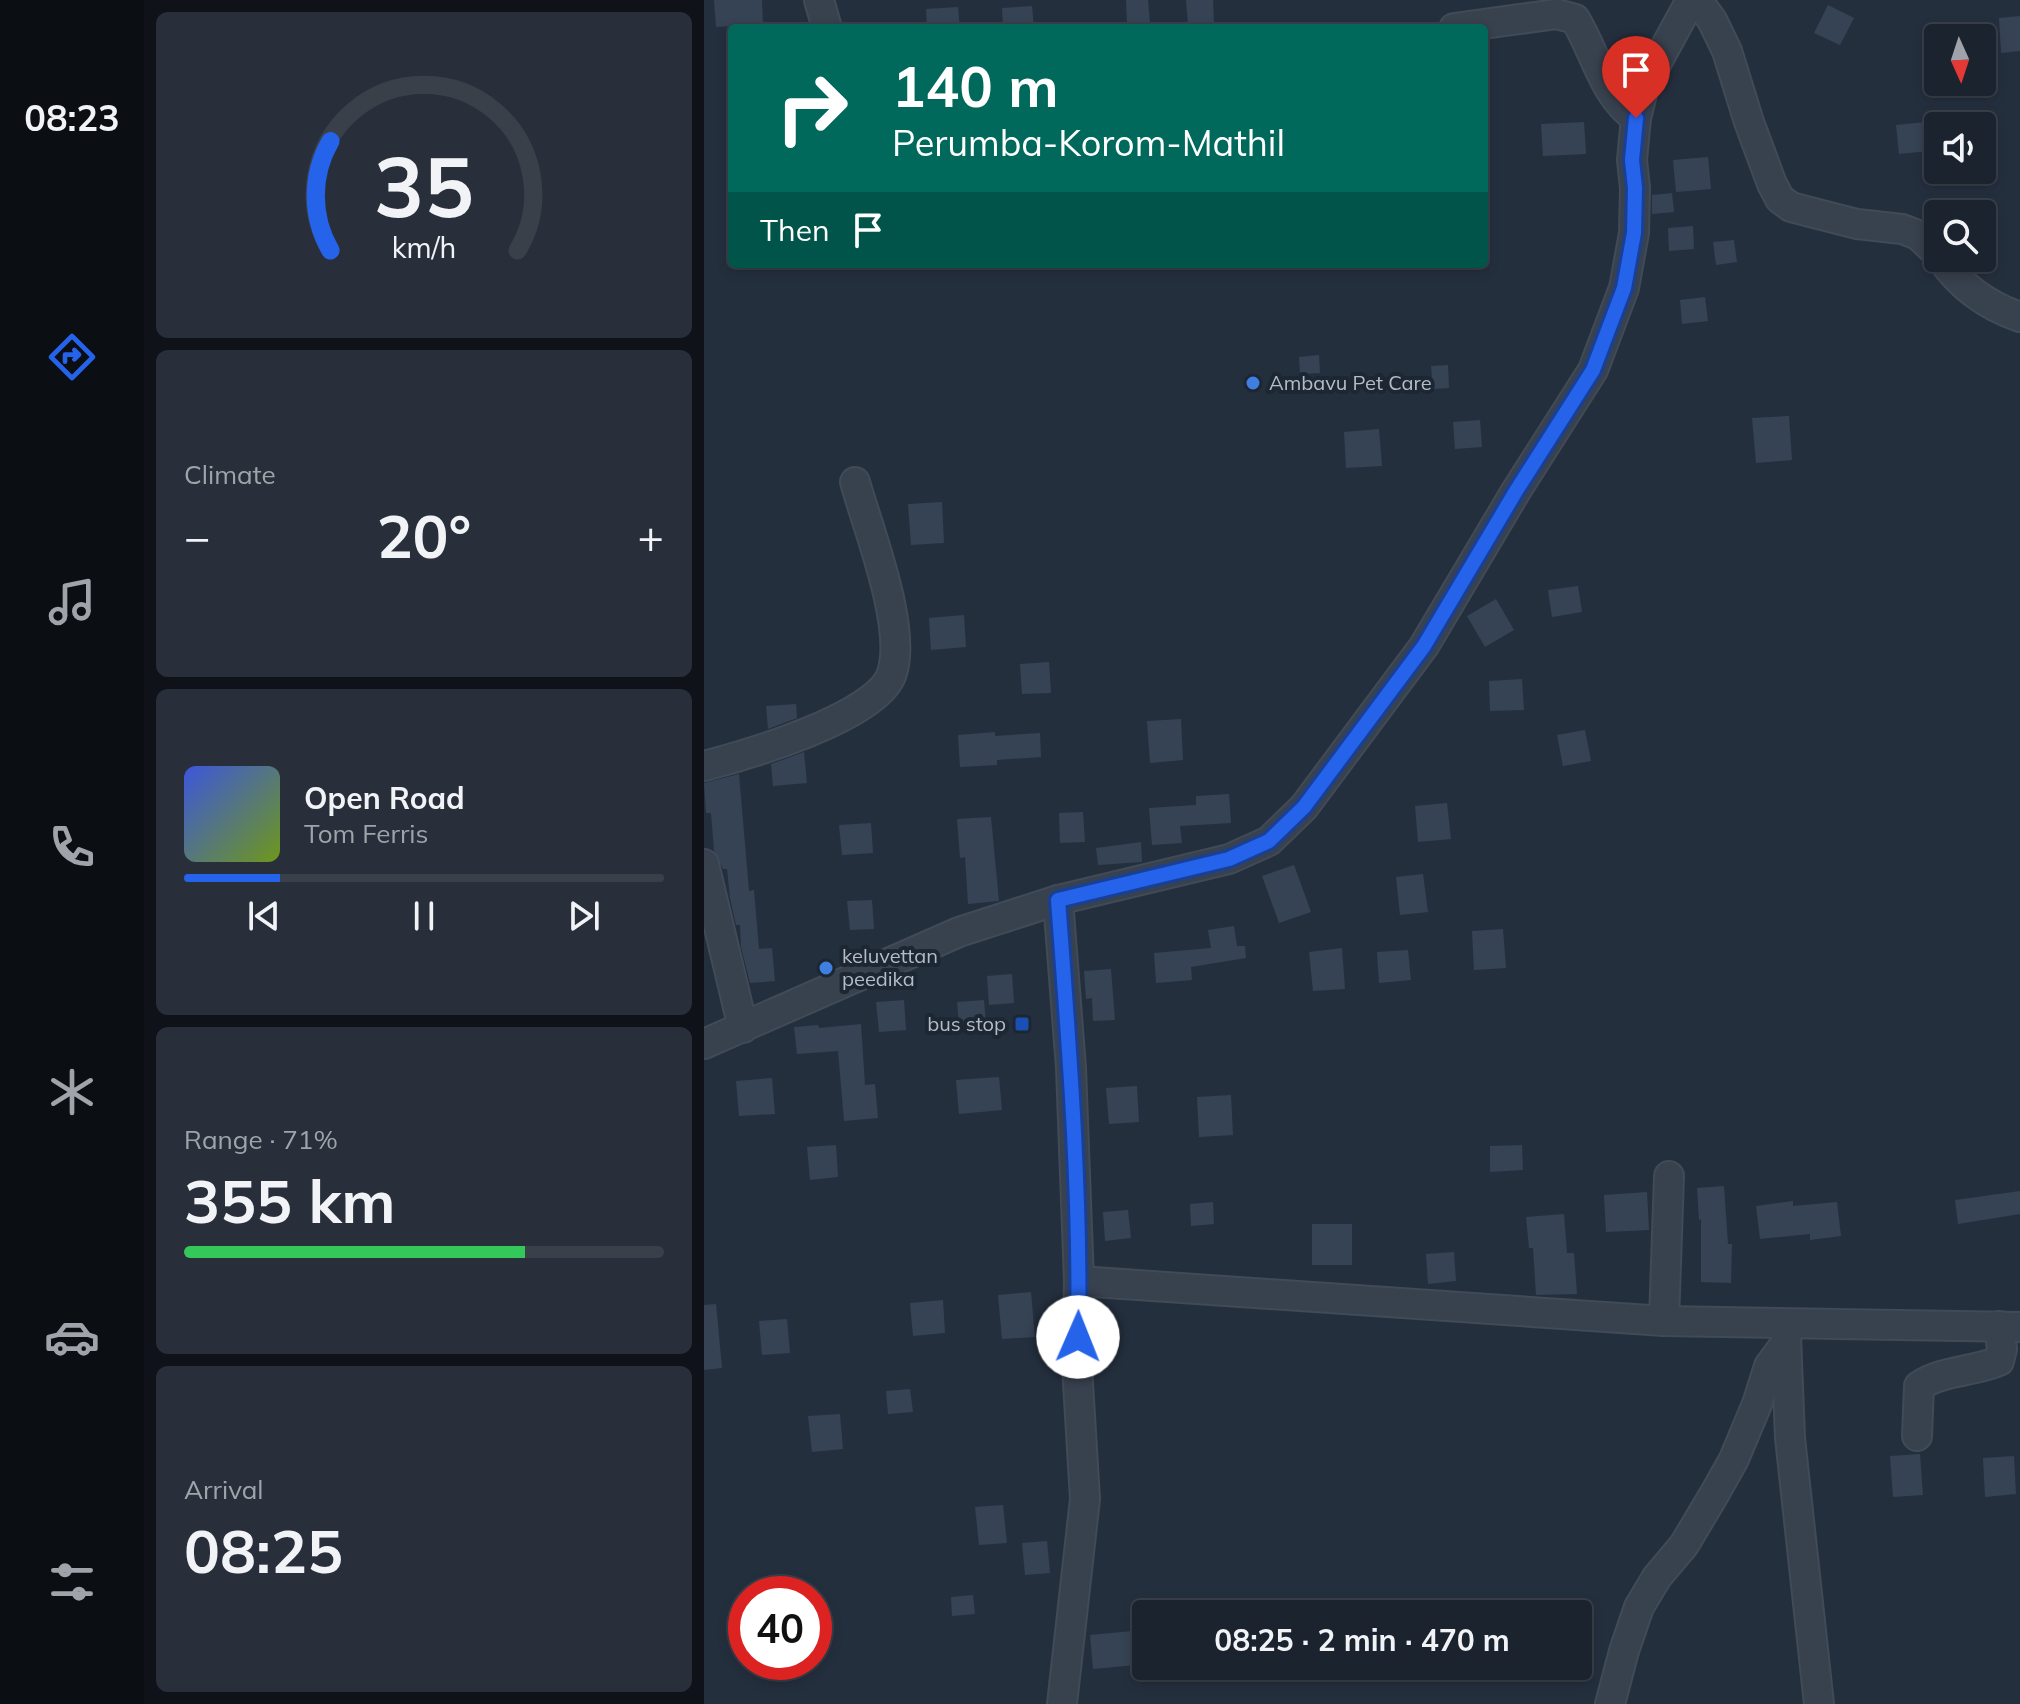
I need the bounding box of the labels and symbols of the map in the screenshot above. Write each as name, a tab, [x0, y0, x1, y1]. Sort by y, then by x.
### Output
north arrow	[1924, 24, 1996, 96]
pin	[1602, 36, 1670, 118]
place label: Ambavu Pet Care	[1269, 370, 1432, 395]
marker: Ambavu Pet Care	[1244, 374, 1262, 392]
place label: keluvettan peedika	[842, 943, 938, 991]
marker: keluvettan peedika	[817, 959, 835, 977]
place label: bus stop	[927, 1011, 1006, 1036]
marker: bus stop	[1013, 1015, 1031, 1033]
position arrow	[1036, 1295, 1120, 1379]
speed limit sign: 40	[728, 1576, 832, 1680]

